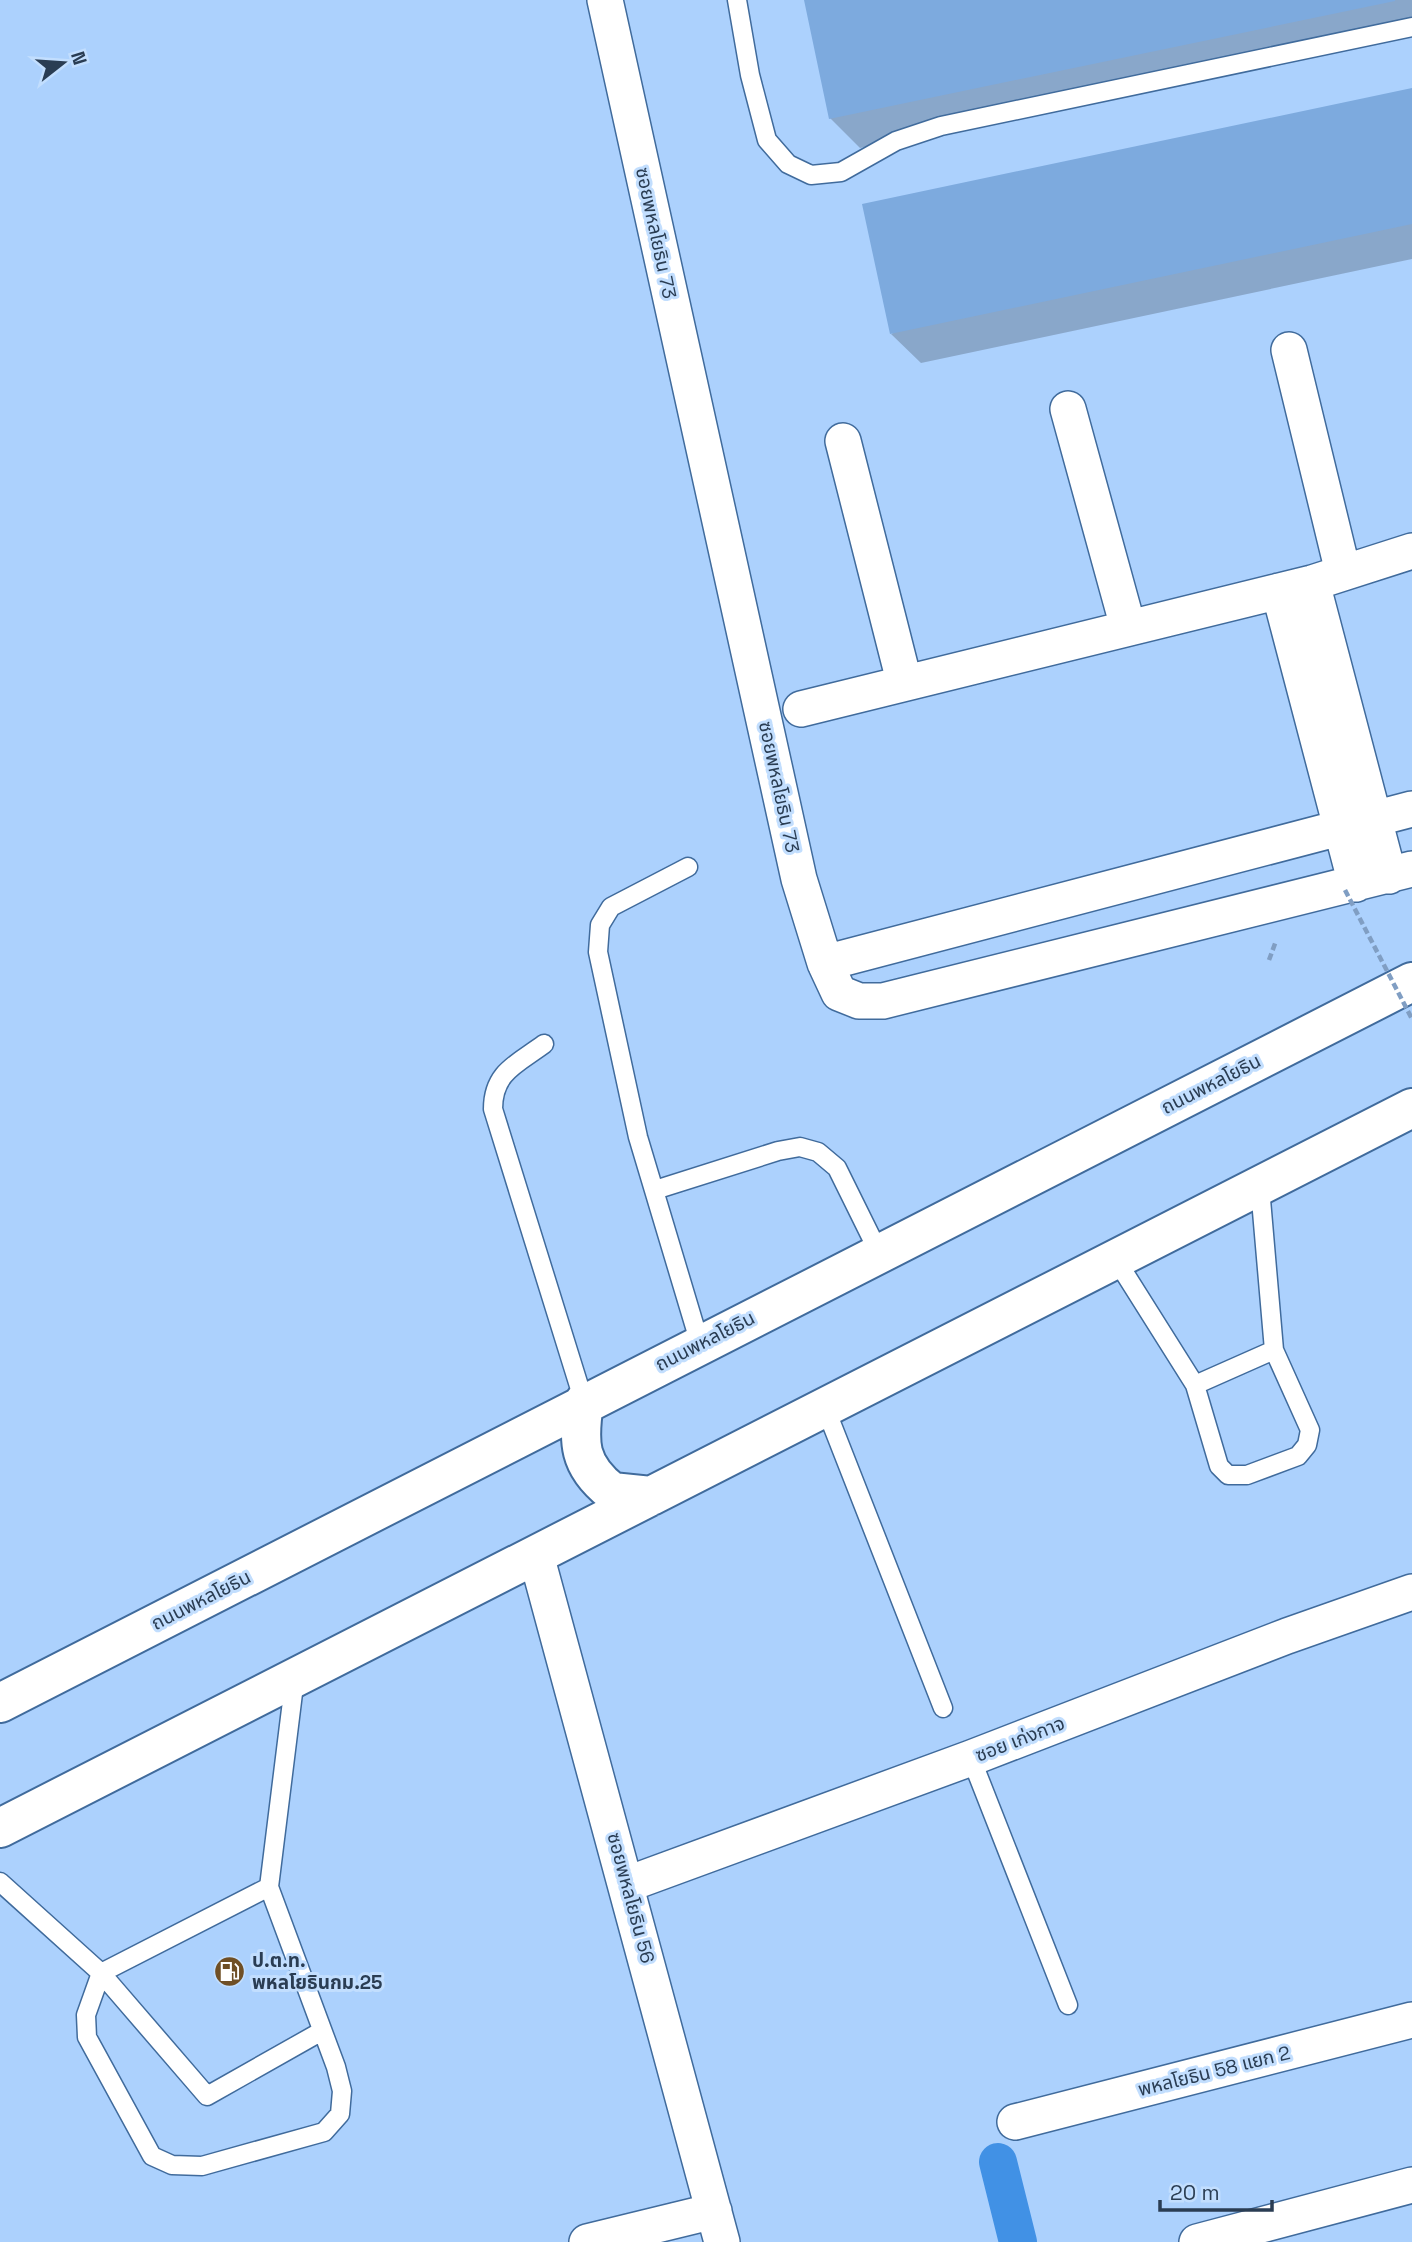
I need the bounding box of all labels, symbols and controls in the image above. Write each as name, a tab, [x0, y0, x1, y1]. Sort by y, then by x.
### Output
north arrow	[28, 28, 98, 98]
text: N	[65, 48, 93, 68]
street label: ซอยพหลโยธิน 73	[630, 165, 682, 301]
street label: ซอยพหลโยธิน 73	[753, 719, 805, 855]
street label: ถนนพหลโยธิน	[1157, 1048, 1265, 1120]
street label: ถนนพหลโยธิน	[651, 1305, 759, 1377]
street label: ถนนพหลโยธิน	[147, 1564, 255, 1636]
street label: ซอย เก่งกาจ	[972, 1710, 1068, 1768]
street label: ซอยพหลโยธิน 56	[602, 1830, 660, 1966]
place label: ป.ต.ท. พหลโยธินกม.25	[252, 1948, 383, 1995]
fuel station icon: ป.ต.ท. พหลโยธินกม.25	[212, 1954, 246, 1988]
street label: พหลโยธิน 58 แยก 2	[1135, 2040, 1293, 2102]
scale bar	[1160, 2168, 1272, 2212]
text: 20 m	[1170, 2179, 1220, 2206]

